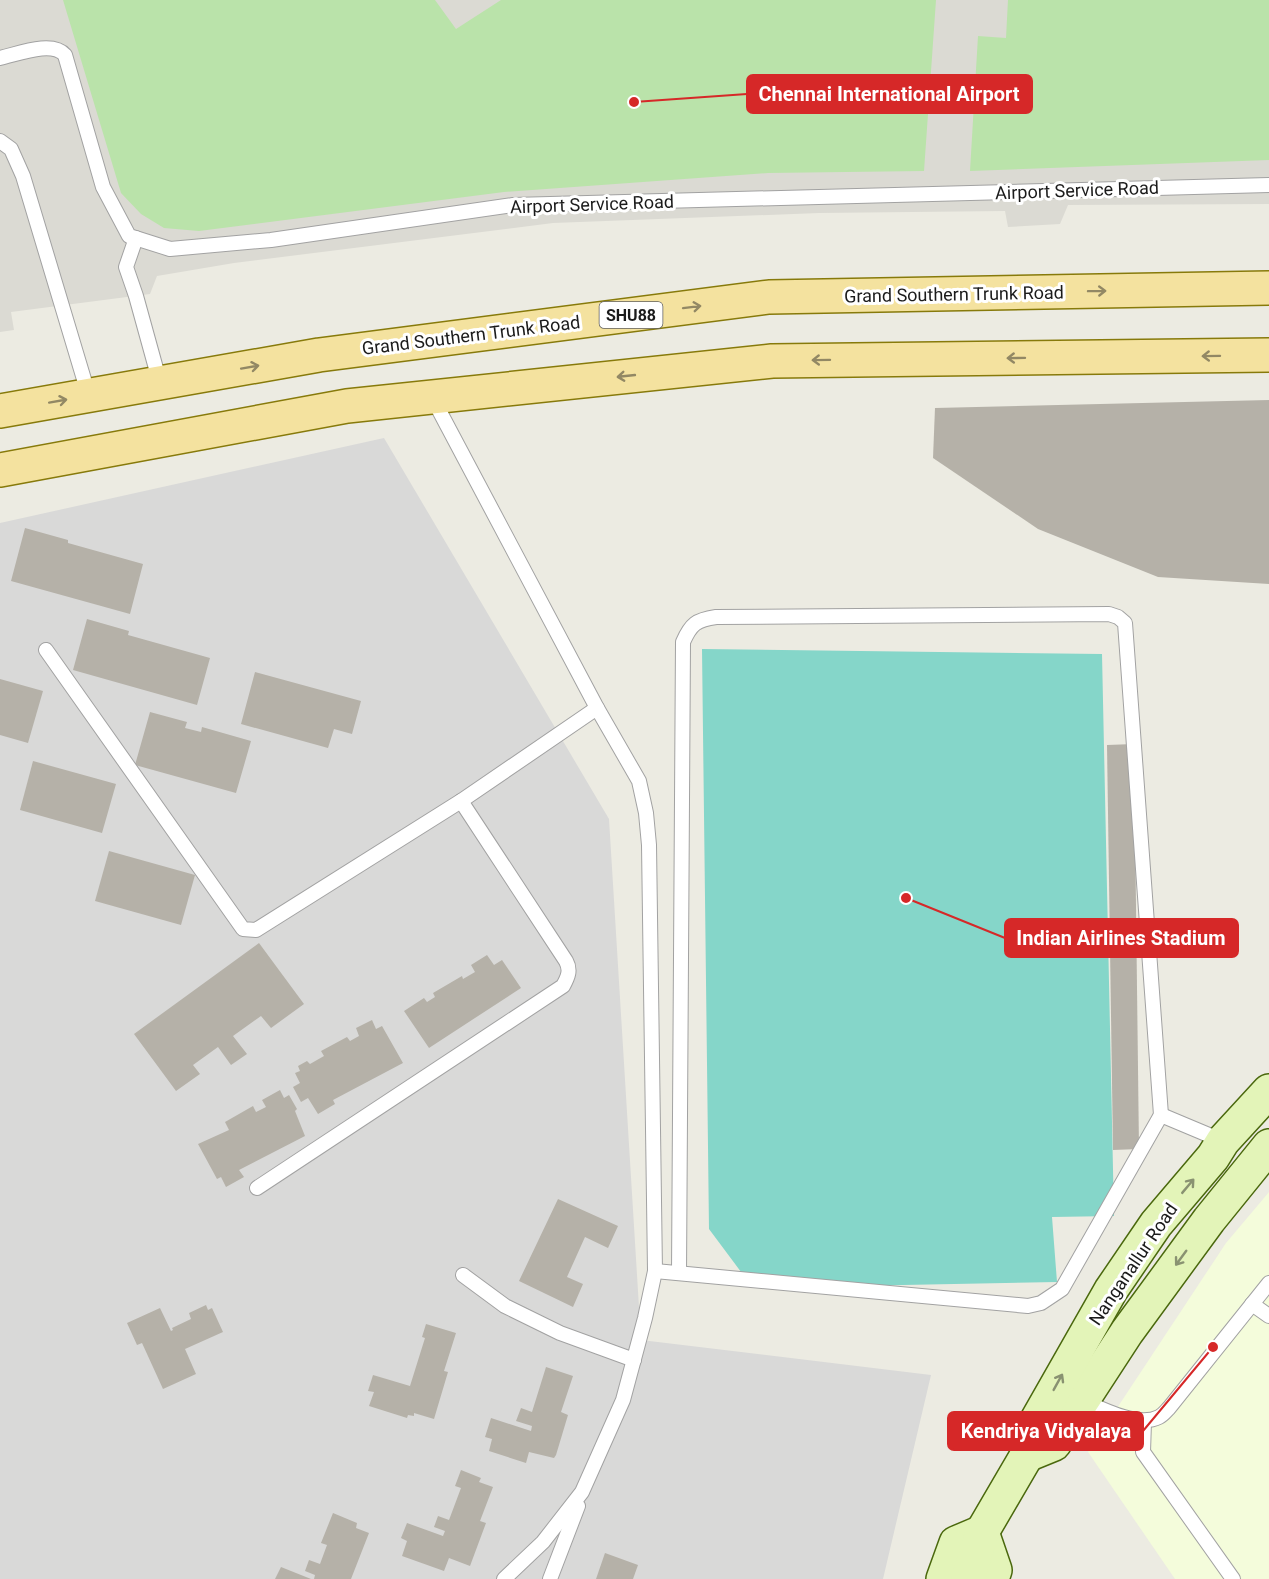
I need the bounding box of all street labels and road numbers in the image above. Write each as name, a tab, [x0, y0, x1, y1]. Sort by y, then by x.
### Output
street label: Airport Service Road	[995, 177, 1159, 203]
street label: Airport Service Road	[510, 191, 674, 217]
street label: Grand Southern Trunk Road	[844, 282, 1064, 306]
road number: SHU88	[600, 302, 662, 328]
street label: Grand Southern Trunk Road	[361, 311, 581, 359]
street label: Nanganallur Road	[1084, 1199, 1182, 1329]

